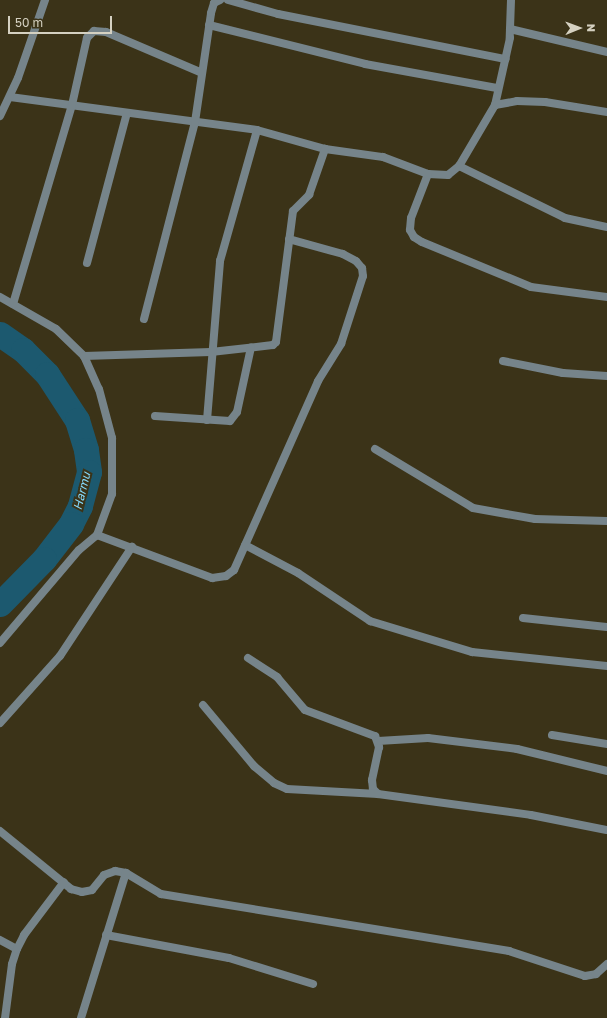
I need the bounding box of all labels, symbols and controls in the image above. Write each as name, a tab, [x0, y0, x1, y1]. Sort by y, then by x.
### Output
scale bar	[10, 8, 114, 34]
north arrow	[559, 8, 599, 48]
text: 50 m	[15, 15, 43, 30]
text: N	[585, 23, 598, 32]
water label: Harmu	[70, 471, 94, 511]

